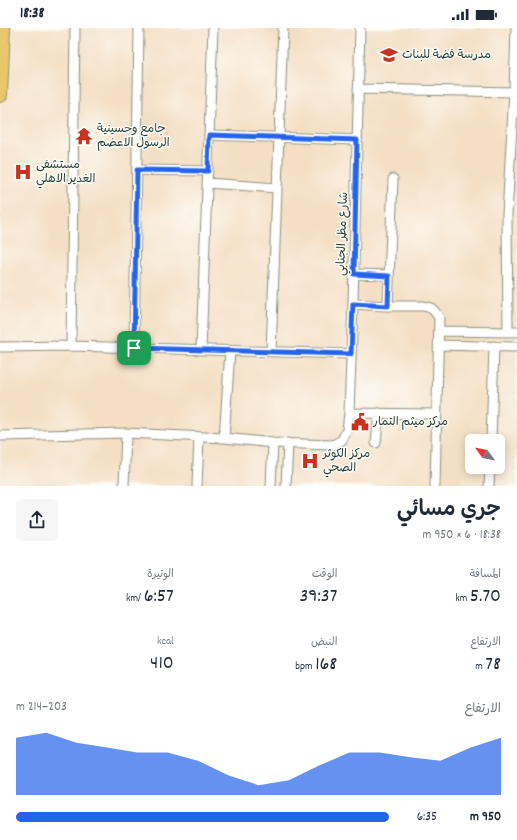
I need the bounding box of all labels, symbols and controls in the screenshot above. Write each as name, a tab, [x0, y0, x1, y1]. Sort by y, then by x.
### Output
text: 18:38	[20, 3, 44, 25]
school or university icon: مدرسة فضة للبنات	[379, 45, 399, 65]
place label: مدرسة فضة للبنات	[402, 47, 491, 64]
place label: جامع وحسينية الرسول الاعضم	[97, 121, 170, 152]
temple icon: جامع وحسينية الرسول الاعضم	[74, 126, 94, 146]
place label: مستشفى الغدير الاهلي	[36, 157, 95, 189]
hospital icon: مستشفى الغدير الاهلي	[13, 162, 33, 182]
street label: شارع مظر الجنابي	[333, 192, 354, 276]
pin	[117, 331, 151, 365]
icon: arrive	[123, 337, 145, 359]
public building icon: مركز ميثم التمار	[350, 412, 370, 432]
place label: مركز ميثم التمار	[372, 414, 448, 431]
north arrow	[465, 434, 505, 474]
map controls	[465, 434, 505, 474]
place label: مركز الكوثر الصحي	[322, 446, 370, 478]
hospital icon: مركز الكوثر الصحي	[300, 451, 320, 471]
text: جري مسائي	[397, 495, 501, 526]
button: share	[16, 499, 58, 541]
text: 18:38 · 6 × 950 m	[422, 526, 501, 545]
text: الوتيرة	[147, 567, 174, 583]
text: الوقت	[312, 567, 337, 583]
text: المسافة	[470, 567, 501, 583]
text: 6:57	[144, 583, 174, 611]
text: 39:37	[299, 583, 337, 611]
text: 5.70	[470, 583, 501, 611]
text: /km	[126, 591, 144, 607]
text: km	[455, 591, 470, 607]
text: kcal	[157, 634, 174, 650]
text: النبض	[311, 635, 337, 651]
text: الارتفاع	[470, 635, 501, 651]
text: 410	[150, 650, 174, 678]
text: 168	[315, 651, 337, 679]
text: 78	[485, 651, 501, 679]
text: bpm	[295, 659, 315, 675]
text: m	[475, 659, 485, 675]
text: 203–214 m	[16, 698, 67, 717]
text: الارتفاع	[465, 700, 501, 719]
text: 6:35	[417, 808, 437, 827]
text: 950 m	[470, 808, 501, 827]

